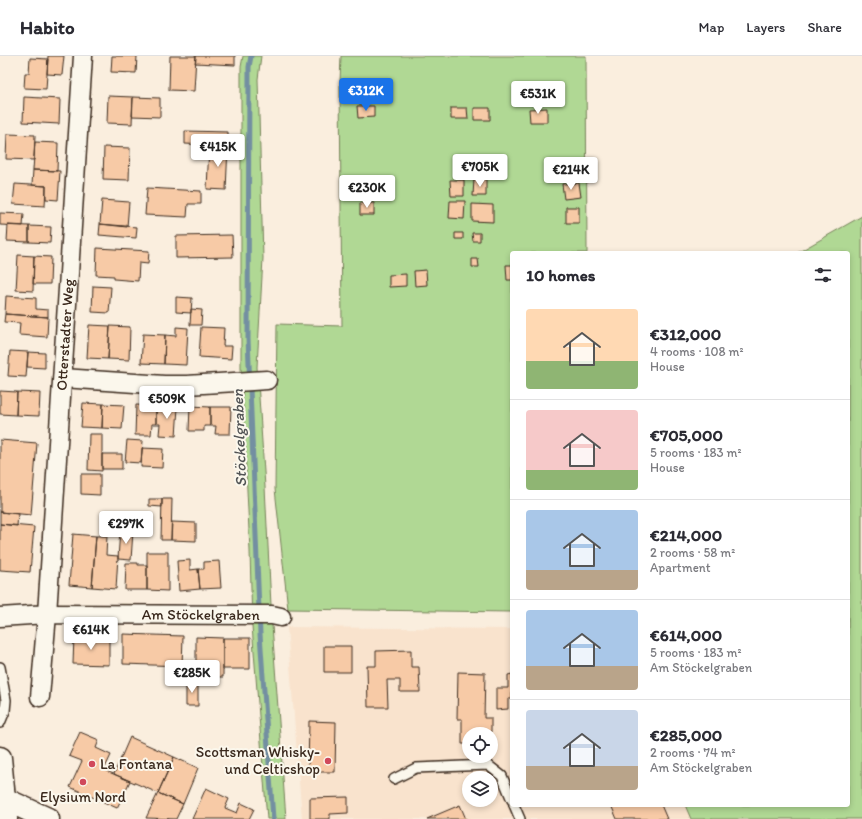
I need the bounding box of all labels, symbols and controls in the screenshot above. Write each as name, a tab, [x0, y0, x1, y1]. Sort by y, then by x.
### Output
text: Habito	[20, 16, 75, 39]
text: Map	[699, 19, 724, 36]
text: Layers	[746, 19, 785, 36]
text: Share	[807, 19, 842, 36]
pin: €312K	[338, 78, 394, 112]
pin: €531K	[510, 81, 566, 115]
text: €312K	[348, 83, 384, 98]
text: €531K	[520, 86, 556, 101]
pin: €415K	[190, 134, 246, 168]
text: €415K	[200, 139, 236, 154]
pin: €705K	[452, 154, 508, 188]
pin: €214K	[543, 157, 599, 191]
text: €705K	[461, 159, 499, 174]
text: €214K	[553, 162, 589, 177]
pin: €230K	[339, 175, 395, 209]
text: €230K	[348, 180, 386, 195]
icon: filters	[812, 264, 834, 286]
text: 10 homes	[526, 265, 595, 285]
street label: Otterstadter Weg	[52, 278, 78, 391]
text: €312,000	[650, 324, 721, 344]
icon: home	[558, 325, 606, 373]
text: 4 rooms · 108 m²	[650, 344, 744, 359]
text: House	[650, 359, 685, 374]
pin: €509K	[139, 386, 195, 420]
water label: Stöckelgraben	[228, 388, 250, 487]
text: €509K	[148, 391, 186, 406]
text: €705,000	[650, 425, 723, 445]
icon: home	[558, 426, 606, 474]
text: 5 rooms · 183 m²	[650, 445, 742, 460]
text: House	[650, 460, 685, 475]
pin: €297K	[98, 511, 154, 545]
text: €297K	[108, 516, 144, 531]
text: €214,000	[650, 525, 722, 545]
icon: home	[558, 526, 606, 574]
text: 2 rooms · 58 m²	[650, 545, 735, 560]
text: Apartment	[650, 560, 711, 575]
street label: Am Stöckelgraben	[142, 605, 260, 624]
pin: €614K	[63, 617, 119, 651]
text: €614K	[73, 622, 109, 637]
text: €614,000	[650, 625, 722, 645]
icon: home	[558, 626, 606, 674]
text: 5 rooms · 183 m²	[650, 645, 742, 660]
pin: €285K	[164, 660, 220, 694]
text: Am Stöckelgraben	[650, 660, 752, 675]
text: €285K	[174, 665, 210, 680]
text: €285,000	[650, 725, 722, 745]
icon: home	[558, 726, 606, 774]
map controls	[462, 727, 498, 807]
button: locate	[462, 727, 498, 763]
place label: Scottsman Whisky- und Celticshop	[196, 743, 320, 778]
text: 2 rooms · 74 m²	[650, 745, 736, 760]
place label: La Fontana	[100, 755, 173, 773]
marker: Scottsman Whisky- und Celticshop	[323, 756, 333, 766]
marker: La Fontana	[87, 759, 97, 769]
text: Am Stöckelgraben	[650, 760, 752, 775]
button: layers	[462, 771, 498, 807]
marker: Elysium Nord	[78, 777, 88, 787]
place label: Elysium Nord	[40, 788, 126, 806]

